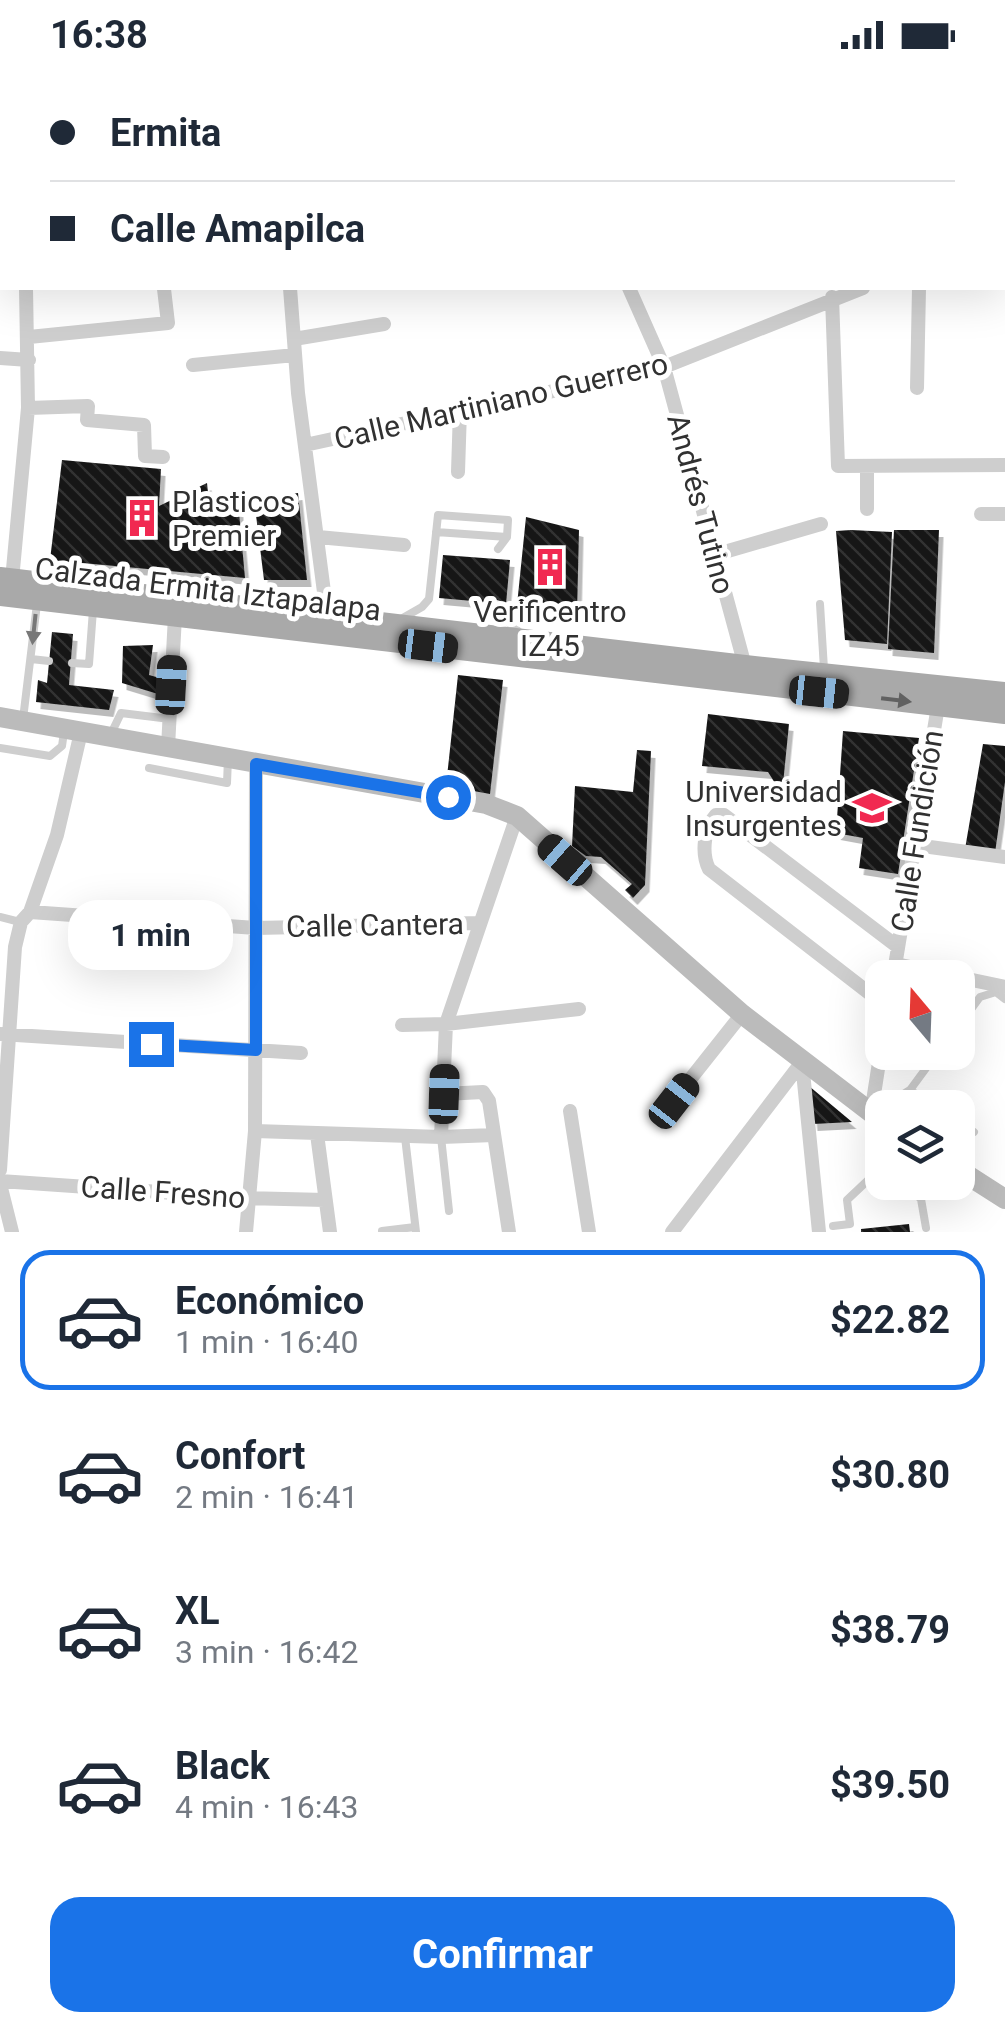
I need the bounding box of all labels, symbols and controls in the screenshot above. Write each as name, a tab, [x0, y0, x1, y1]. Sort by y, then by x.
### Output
text: 16:38	[50, 13, 148, 57]
text: Ermita	[110, 111, 221, 155]
text: Calle Amapilca	[110, 207, 365, 251]
street label: Calle Martiniano Guerrero	[331, 346, 671, 456]
street label: Andrés Tutino	[660, 410, 742, 598]
place label: Plasticos Premier	[172, 484, 295, 553]
building icon: Plasticos Premier	[121, 497, 163, 539]
building icon: Verificentro IZ45	[529, 546, 571, 588]
street label: Calzada Ermita Iztapalapa	[33, 550, 383, 628]
place label: Verificentro IZ45	[473, 594, 627, 663]
one-way arrow	[26, 614, 42, 646]
car	[396, 627, 460, 665]
car	[154, 654, 188, 716]
car	[788, 674, 850, 710]
one-way arrow	[881, 693, 913, 709]
street label: Calle Fundición	[884, 727, 950, 935]
place label: Universidad Insurgentes	[685, 774, 842, 843]
route start	[426, 775, 471, 820]
school or university icon: Universidad Insurgentes	[851, 787, 893, 829]
car	[533, 829, 597, 891]
callout: 1 min	[68, 899, 234, 969]
street label: Calle Cantera	[286, 906, 464, 944]
text: 1 min	[110, 916, 191, 954]
north arrow	[865, 960, 975, 1070]
map controls	[865, 960, 975, 1200]
route end	[129, 1022, 174, 1067]
car	[428, 1063, 460, 1125]
car	[644, 1068, 704, 1134]
button: layers	[865, 1090, 975, 1200]
street label: Calle Fresno	[80, 1169, 246, 1215]
icon: car	[55, 1275, 145, 1365]
text: Económico	[175, 1279, 364, 1323]
text: $22.82	[830, 1298, 950, 1342]
text: 1 min · 16:40	[175, 1323, 358, 1361]
icon: car	[55, 1430, 145, 1520]
text: Confort	[175, 1434, 305, 1478]
text: $30.80	[830, 1453, 950, 1497]
text: 2 min · 16:41	[175, 1478, 358, 1516]
icon: car	[55, 1585, 145, 1675]
text: XL	[175, 1589, 220, 1633]
text: $38.79	[830, 1608, 950, 1652]
text: 3 min · 16:42	[175, 1633, 358, 1671]
icon: car	[55, 1740, 145, 1830]
text: Black	[175, 1744, 270, 1788]
text: $39.50	[830, 1763, 950, 1807]
text: 4 min · 16:43	[175, 1788, 358, 1826]
button: Confirmar	[50, 1897, 955, 2012]

